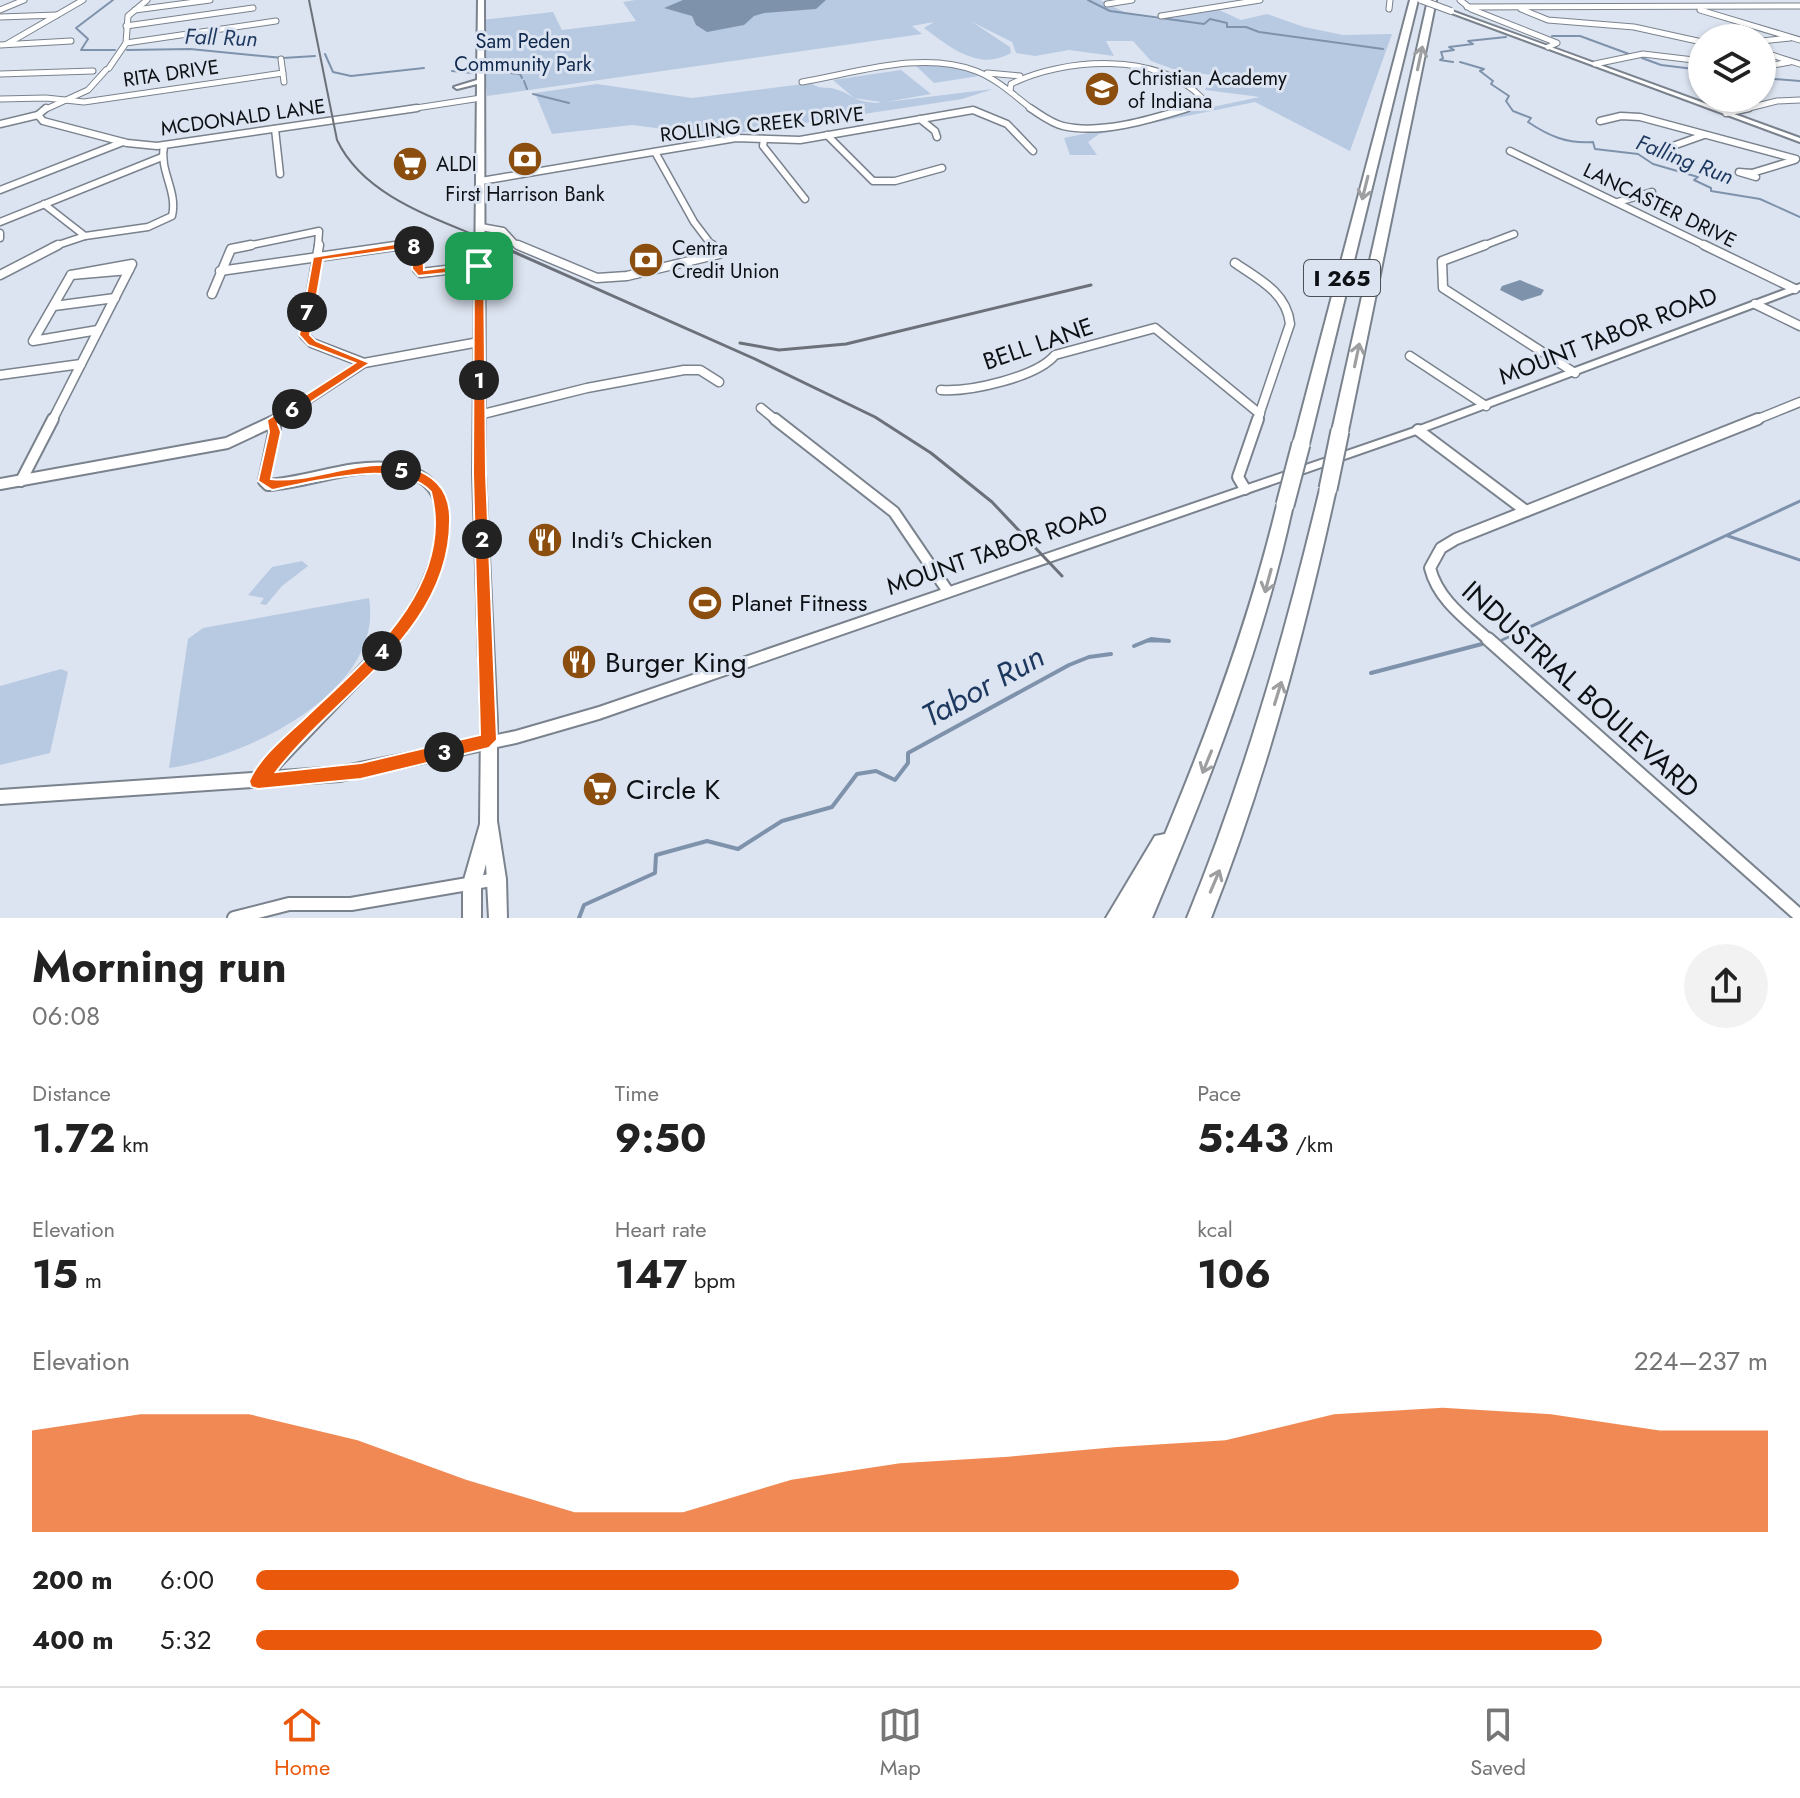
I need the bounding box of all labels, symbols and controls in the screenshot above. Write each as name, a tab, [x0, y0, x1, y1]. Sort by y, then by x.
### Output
water label: Fall Run	[184, 20, 258, 54]
map controls	[1688, 24, 1776, 112]
button: layers	[1688, 24, 1776, 112]
park label: Sam Peden Community Park	[454, 27, 592, 79]
one-way arrow	[1414, 46, 1429, 72]
street label: RITA DRIVE	[121, 52, 221, 95]
place label: Christian Academy of Indiana	[1128, 64, 1287, 116]
school or university icon: Christian Academy of Indiana	[1083, 70, 1121, 108]
street label: MCDONALD LANE	[159, 92, 327, 143]
street label: ROLLING CREEK DRIVE	[659, 99, 866, 150]
water label: Falling Run	[1632, 126, 1738, 192]
bank icon: First Harrison Bank	[506, 140, 544, 178]
supermarket icon: ALDI	[391, 145, 429, 183]
place label: ALDI	[436, 150, 477, 179]
street label: LANCASTER DRIVE	[1578, 156, 1741, 255]
one-way arrow	[1356, 175, 1371, 201]
place label: First Harrison Bank	[445, 180, 605, 209]
pin: 8	[394, 226, 434, 266]
text: 8	[407, 230, 421, 262]
pin	[445, 232, 513, 300]
place label: Centra Credit Union	[672, 234, 780, 286]
bank icon: Centra Credit Union	[627, 241, 665, 279]
icon: arrive	[457, 244, 501, 288]
road number: I 265	[1304, 260, 1380, 296]
street label: MOUNT TABOR ROAD	[1493, 278, 1722, 393]
pin: 7	[287, 292, 327, 332]
text: 7	[300, 296, 314, 328]
street label: BELL LANE	[978, 308, 1098, 379]
one-way arrow	[1350, 343, 1365, 368]
pin: 1	[459, 360, 499, 400]
text: 1	[473, 364, 485, 396]
pin: 6	[272, 389, 312, 429]
text: 6	[285, 393, 299, 425]
pin: 5	[381, 450, 421, 490]
text: 5	[394, 454, 408, 486]
street label: MOUNT TABOR ROAD	[882, 495, 1112, 604]
pin: 2	[462, 519, 502, 559]
restaurant icon: Indi's Chicken	[526, 521, 564, 559]
place label: Indi's Chicken	[571, 522, 713, 557]
text: 2	[475, 523, 489, 555]
one-way arrow	[1260, 568, 1275, 594]
street label: INDUSTRIAL BOULEVARD	[1453, 571, 1709, 808]
sports icon: Planet Fitness	[686, 584, 724, 622]
place label: Planet Fitness	[731, 585, 867, 620]
pin: 4	[362, 631, 402, 671]
water label: Tabor Run	[913, 633, 1053, 739]
text: 4	[374, 635, 390, 667]
place label: Burger King	[605, 642, 747, 683]
restaurant icon: Burger King	[560, 643, 598, 681]
one-way arrow	[1271, 680, 1286, 706]
pin: 3	[424, 732, 464, 772]
text: 3	[437, 736, 451, 768]
one-way arrow	[1199, 749, 1213, 774]
place label: Circle K	[626, 769, 720, 810]
supermarket icon: Circle K	[581, 770, 619, 808]
one-way arrow	[1209, 869, 1224, 894]
text: Morning run	[32, 935, 287, 999]
button: share	[1684, 944, 1768, 1028]
text: 06:08	[32, 997, 100, 1035]
text: Distance	[32, 1077, 111, 1109]
text: Time	[615, 1077, 659, 1109]
text: Pace	[1197, 1077, 1241, 1109]
text: 1.72	[32, 1109, 116, 1167]
text: 9:50	[615, 1109, 707, 1167]
text: 5:43	[1197, 1109, 1289, 1167]
text: km	[116, 1128, 149, 1160]
text: /km	[1289, 1128, 1334, 1160]
text: Elevation	[32, 1213, 115, 1245]
text: Heart rate	[615, 1213, 706, 1245]
text: kcal	[1197, 1213, 1233, 1245]
text: 15	[32, 1245, 78, 1303]
text: 147	[615, 1245, 687, 1303]
text: 106	[1197, 1245, 1271, 1303]
text: m	[78, 1264, 102, 1296]
text: bpm	[687, 1264, 736, 1296]
text: Elevation	[32, 1342, 130, 1380]
text: 224–237 m	[1634, 1342, 1768, 1380]
text: 200 m	[32, 1561, 113, 1599]
text: 6:00	[160, 1561, 214, 1599]
text: 400 m	[32, 1621, 114, 1659]
text: 5:32	[160, 1621, 211, 1659]
tab: Home	[274, 1703, 330, 1783]
tab: Map	[878, 1703, 922, 1783]
tab: Saved	[1470, 1703, 1526, 1783]

